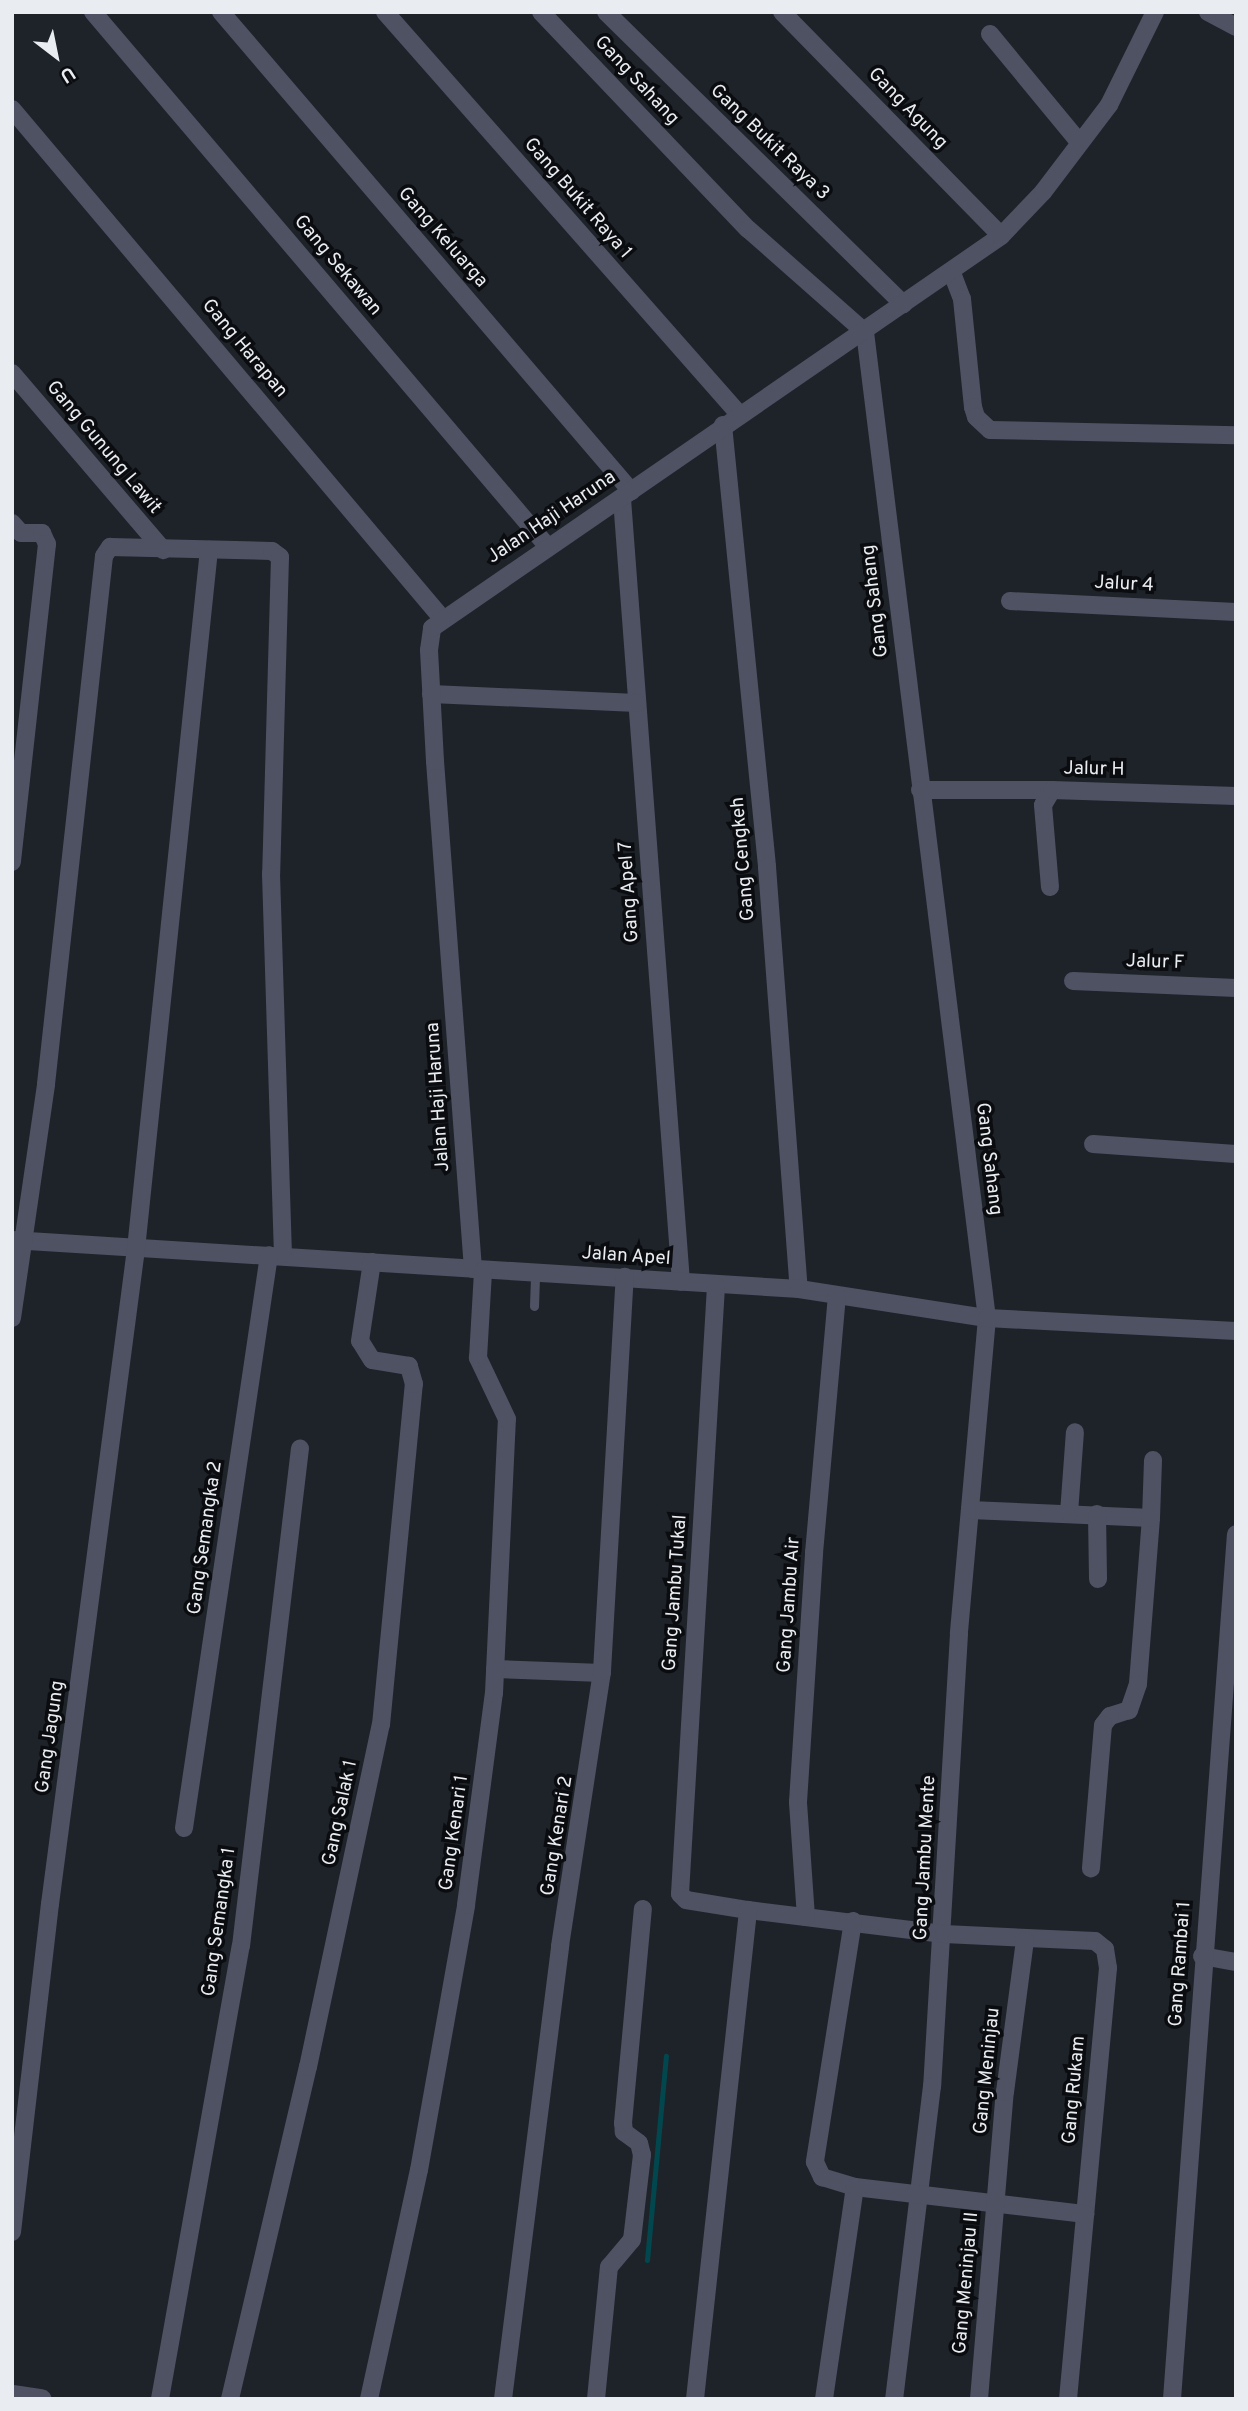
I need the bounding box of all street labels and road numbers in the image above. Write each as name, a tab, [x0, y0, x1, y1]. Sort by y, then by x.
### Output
street label: Gang Sahang	[589, 32, 683, 130]
street label: Gang Agung	[862, 63, 952, 155]
street label: Gang Bukit Raya 3	[705, 80, 833, 206]
street label: Gang Bukit Raya 1	[518, 134, 636, 264]
street label: Gang Keluarga	[392, 183, 492, 293]
street label: Gang Sekawan	[288, 211, 386, 321]
street label: Gang Harapan	[196, 295, 292, 403]
street label: Gang Gunung Lawit	[41, 377, 165, 519]
street label: Jalan Haji Haruna	[483, 467, 621, 569]
street label: Gang Sahang	[858, 543, 894, 659]
street label: Jalur 4	[1094, 572, 1154, 598]
street label: Jalur H	[1063, 758, 1125, 782]
street label: Gang Cengkeh	[727, 796, 761, 922]
street label: Gang Apel 7	[615, 840, 645, 944]
street label: Jalur F	[1125, 951, 1185, 975]
street label: Jalan Haji Haruna	[422, 1021, 456, 1173]
street label: Gang Sahang	[970, 1101, 1006, 1217]
street label: Jalan Apel	[580, 1242, 672, 1272]
street label: Gang Semangka 2	[184, 1460, 228, 1616]
street label: Gang Jambu Tukal	[659, 1514, 693, 1672]
street label: Gang Jambu Air	[774, 1536, 806, 1674]
street label: Gang Jagung	[32, 1679, 70, 1795]
street label: Gang Salak 1	[319, 1758, 363, 1868]
street label: Gang Kenari 1	[436, 1774, 474, 1892]
street label: Gang Kenari 2	[537, 1774, 579, 1898]
street label: Gang Jambu Mente	[910, 1775, 942, 1941]
street label: Gang Semangka 1	[198, 1846, 242, 1998]
street label: Gang Rambai 1	[1165, 1901, 1197, 2027]
street label: Gang Meninjau	[970, 2006, 1006, 2136]
street label: Gang Rukam	[1059, 2035, 1091, 2145]
street label: Gang Meninjau II	[949, 2211, 985, 2355]

